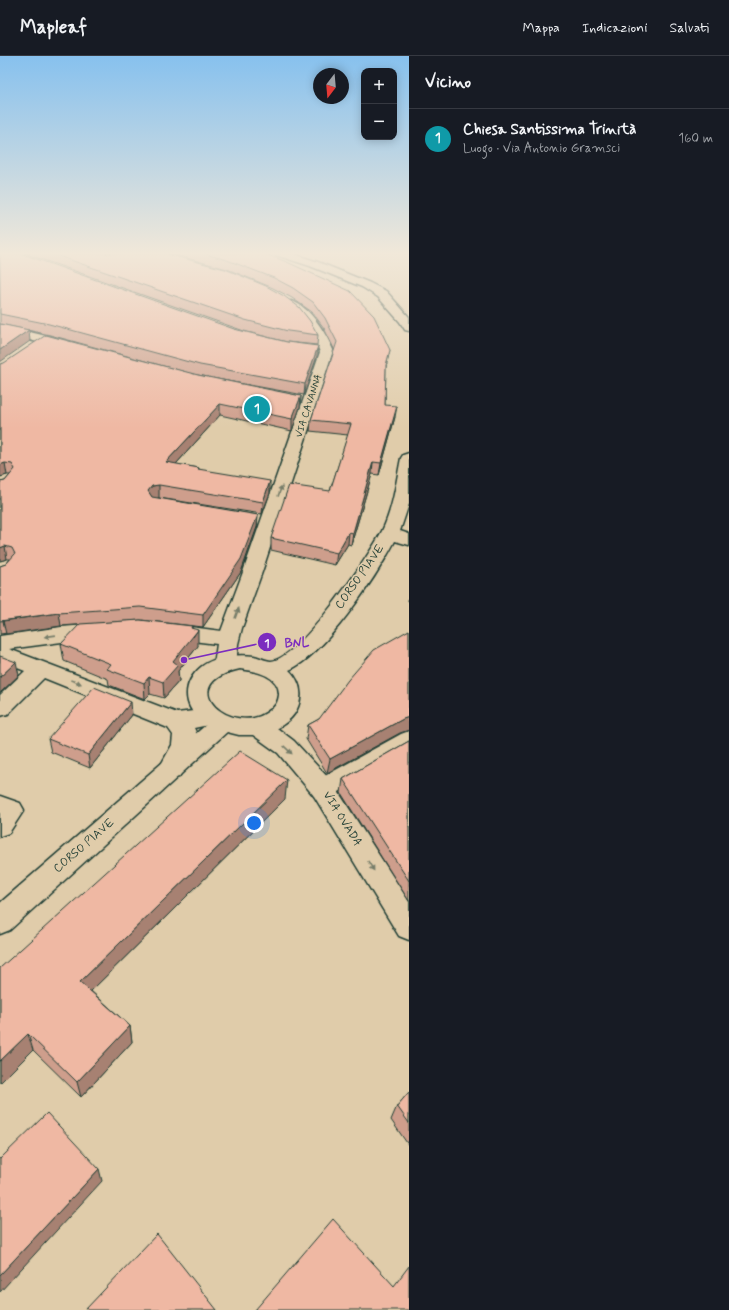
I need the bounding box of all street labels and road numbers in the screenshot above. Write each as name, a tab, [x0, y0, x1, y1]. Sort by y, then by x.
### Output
street label: VIA CAVANNA	[292, 372, 325, 439]
street label: CORSO PIAVE	[332, 541, 389, 613]
street label: VIA OVADA	[319, 788, 365, 850]
street label: CORSO PIAVE	[50, 815, 118, 877]

